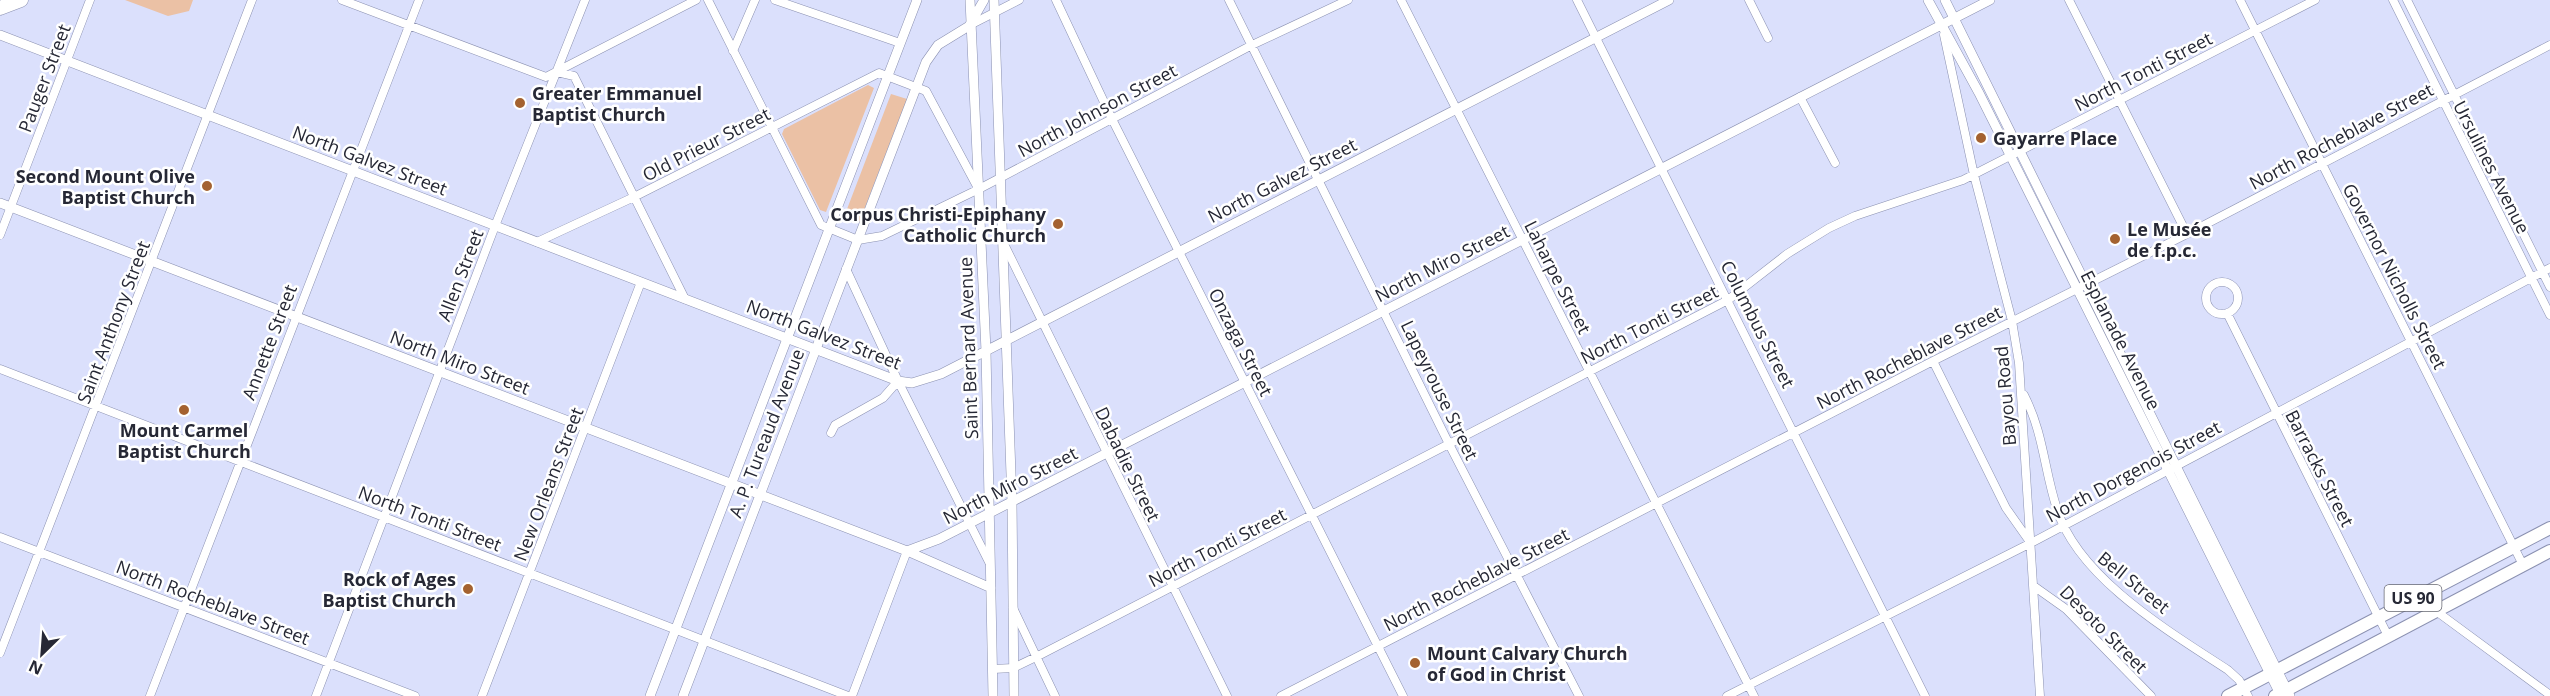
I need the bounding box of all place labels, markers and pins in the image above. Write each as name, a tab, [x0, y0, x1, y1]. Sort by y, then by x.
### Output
place label: Greater Emmanuel Baptist Church	[532, 81, 702, 126]
marker: Greater Emmanuel Baptist Church	[513, 96, 527, 110]
place label: Gayarre Place	[1993, 126, 2117, 150]
marker: Gayarre Place	[1974, 131, 1988, 145]
place label: Second Mount Olive Baptist Church	[16, 164, 195, 209]
marker: Second Mount Olive Baptist Church	[200, 179, 214, 193]
place label: Corpus Christi-Epiphany Catholic Church	[830, 202, 1047, 247]
marker: Corpus Christi-Epiphany Catholic Church	[1051, 217, 1065, 231]
place label: Le Musée de f.p.c.	[2127, 217, 2212, 262]
marker: Le Musée de f.p.c.	[2108, 232, 2122, 246]
marker: Mount Carmel Baptist Church	[177, 403, 191, 417]
place label: Mount Carmel Baptist Church	[117, 418, 251, 463]
place label: Rock of Ages Baptist Church	[323, 567, 456, 612]
marker: Rock of Ages Baptist Church	[461, 582, 475, 596]
place label: Mount Calvary Church of God in Christ	[1427, 641, 1628, 686]
marker: Mount Calvary Church of God in Christ	[1408, 656, 1422, 670]

